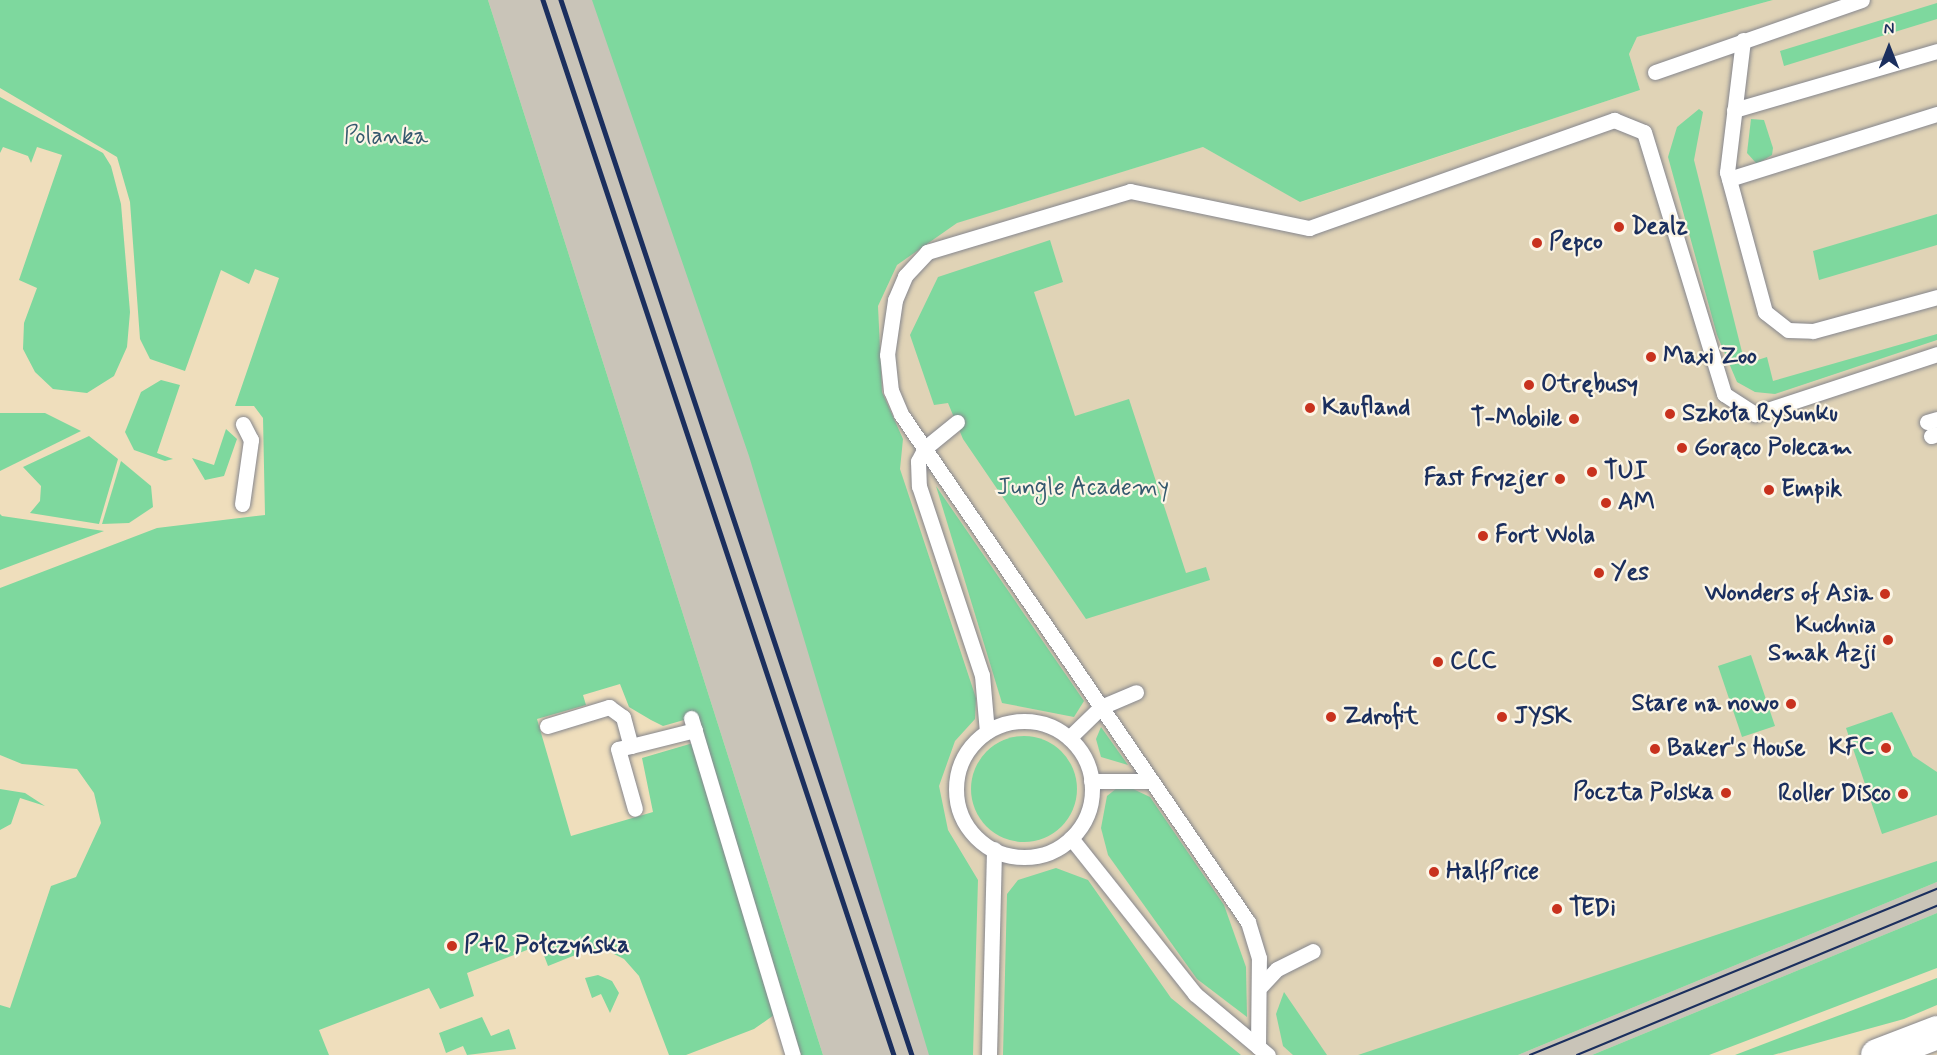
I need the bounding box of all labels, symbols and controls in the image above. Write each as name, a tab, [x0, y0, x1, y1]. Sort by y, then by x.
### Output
north arrow	[1859, 18, 1919, 78]
text: N	[1884, 19, 1894, 40]
park label: Polanka	[344, 123, 428, 151]
place label: Dealz	[1631, 213, 1688, 241]
marker: Dealz	[1612, 220, 1626, 234]
place label: Pepco	[1549, 229, 1603, 257]
marker: Pepco	[1530, 236, 1544, 250]
place label: Maxi Zoo	[1663, 343, 1758, 371]
marker: Maxi Zoo	[1644, 350, 1658, 364]
place label: Otrębusy	[1541, 371, 1638, 399]
marker: Otrębusy	[1522, 378, 1536, 392]
place label: Kaufland	[1322, 394, 1410, 422]
place label: Szkoła Rysunku	[1682, 400, 1838, 428]
marker: Kaufland	[1303, 401, 1317, 415]
place label: T-Mobile	[1471, 405, 1562, 433]
marker: Szkoła Rysunku	[1663, 407, 1677, 421]
marker: T-Mobile	[1567, 412, 1581, 426]
place label: Gorąco Polecam	[1694, 434, 1850, 462]
marker: Gorąco Polecam	[1675, 441, 1689, 455]
place label: TUI	[1604, 458, 1647, 486]
place label: Fast Fryzjer	[1424, 465, 1548, 493]
marker: TUI	[1585, 465, 1599, 479]
marker: Fast Fryzjer	[1553, 472, 1567, 486]
park label: Jungle Academy	[997, 474, 1169, 502]
place label: Empik	[1781, 476, 1842, 504]
marker: Empik	[1762, 483, 1776, 497]
place label: AM	[1618, 489, 1655, 517]
marker: AM	[1599, 496, 1613, 510]
place label: Fort Wola	[1495, 522, 1595, 550]
marker: Fort Wola	[1476, 529, 1490, 543]
place label: Yes	[1611, 559, 1649, 587]
marker: Yes	[1592, 566, 1606, 580]
place label: Wonders of Asia	[1703, 580, 1873, 608]
marker: Wonders of Asia	[1878, 587, 1892, 601]
place label: Kuchnia Smak Azji	[1768, 612, 1876, 668]
marker: Kuchnia Smak Azji	[1881, 633, 1895, 647]
place label: CCC	[1450, 648, 1497, 676]
marker: CCC	[1431, 655, 1445, 669]
place label: Stare na nowo	[1638, 690, 1779, 718]
marker: Stare na nowo	[1784, 697, 1798, 711]
place label: Zdrofit	[1343, 703, 1418, 731]
place label: JYSK	[1514, 703, 1572, 731]
marker: Zdrofit	[1324, 710, 1338, 724]
marker: JYSK	[1495, 710, 1509, 724]
place label: KFC	[1829, 734, 1874, 762]
place label: Baker's House	[1667, 735, 1809, 763]
marker: KFC	[1879, 741, 1893, 755]
marker: Baker's House	[1648, 742, 1662, 756]
place label: Poczta Polska	[1576, 779, 1714, 807]
place label: Roller Disco	[1776, 780, 1891, 808]
marker: Poczta Polska	[1719, 786, 1733, 800]
marker: Roller Disco	[1896, 787, 1910, 801]
place label: HalfPrice	[1446, 858, 1539, 886]
marker: HalfPrice	[1427, 865, 1441, 879]
place label: TEDi	[1569, 895, 1616, 923]
marker: TEDi	[1550, 902, 1564, 916]
place label: P+R Połczyńska	[464, 932, 627, 960]
marker: P+R Połczyńska	[445, 939, 459, 953]

